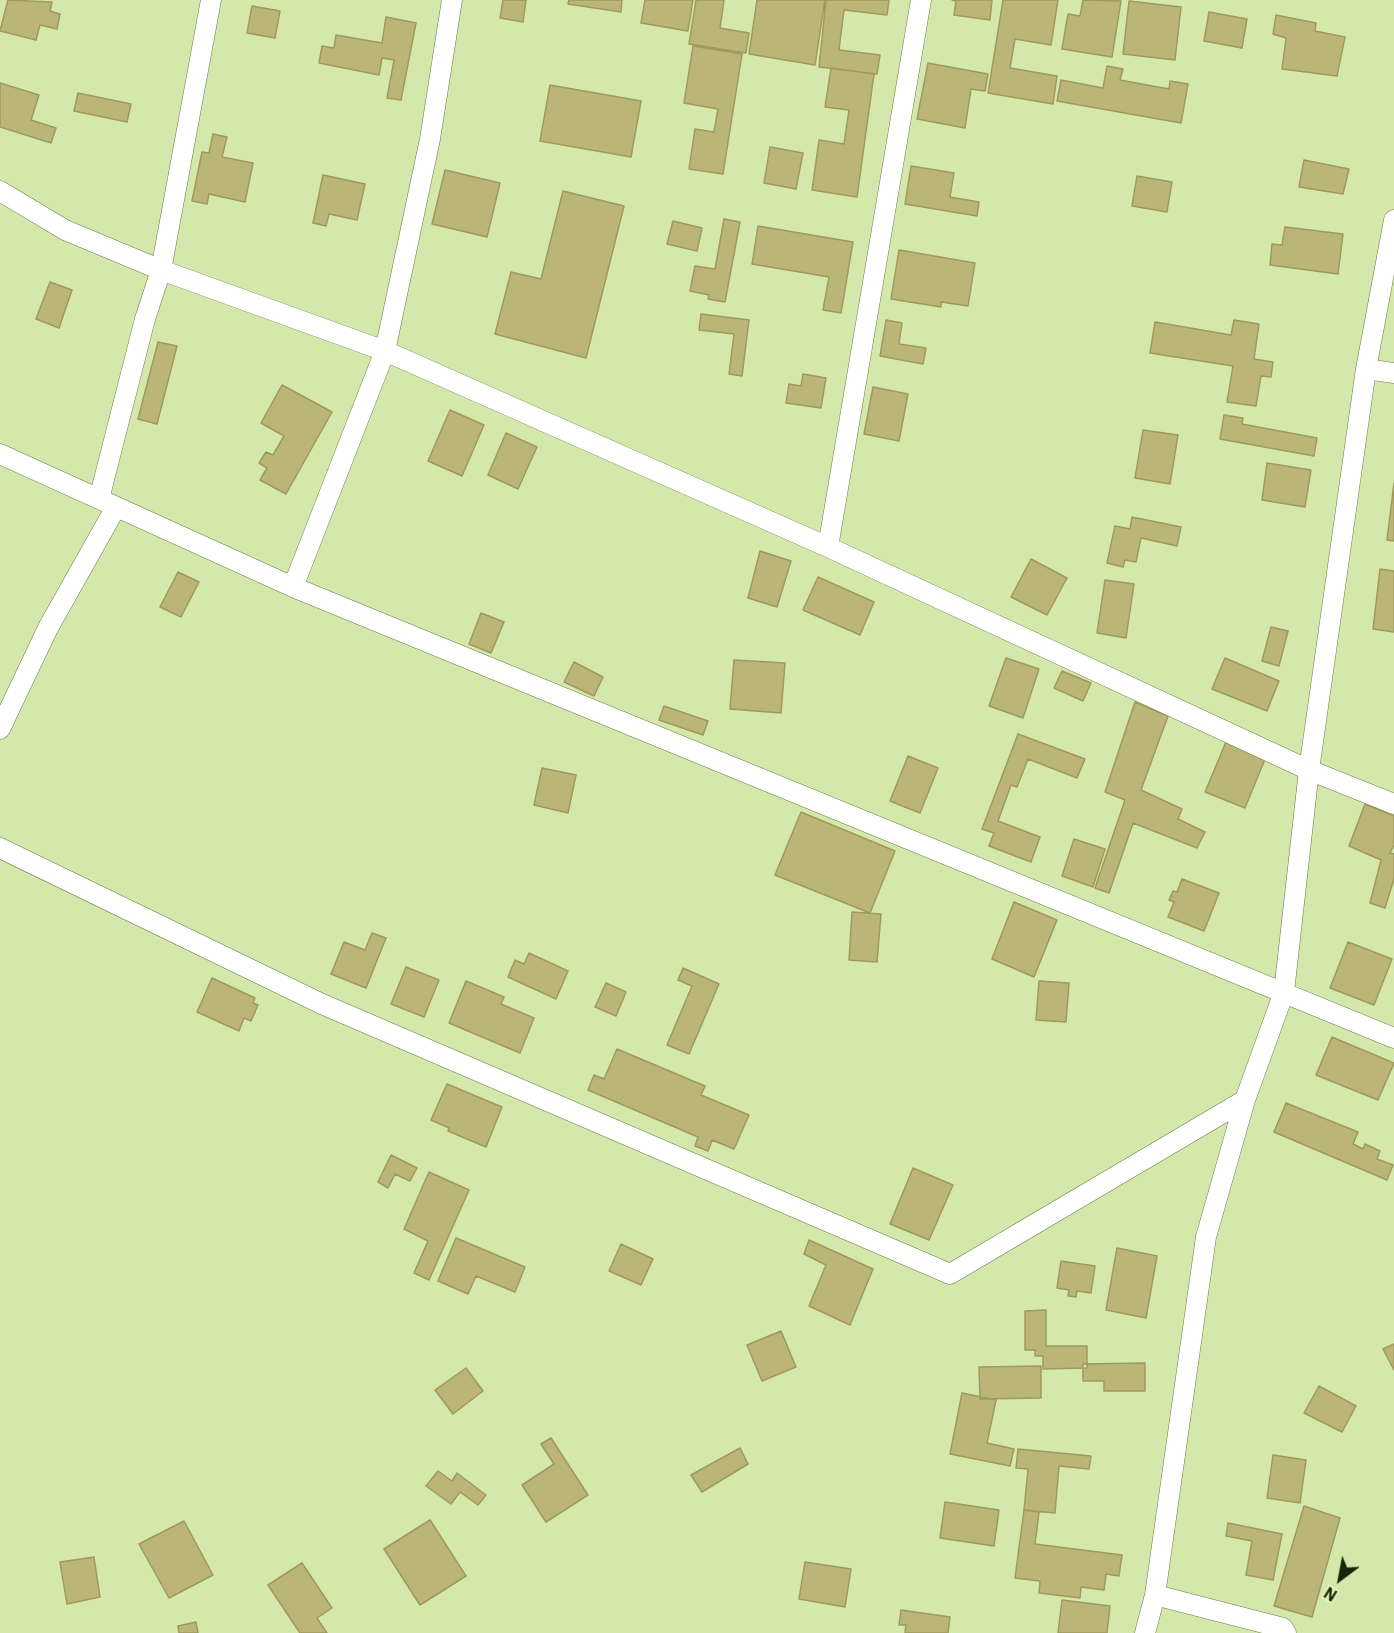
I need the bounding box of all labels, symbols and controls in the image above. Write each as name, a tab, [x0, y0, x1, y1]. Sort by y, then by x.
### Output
north arrow	[1310, 1549, 1370, 1609]
text: N	[1320, 1583, 1341, 1606]

